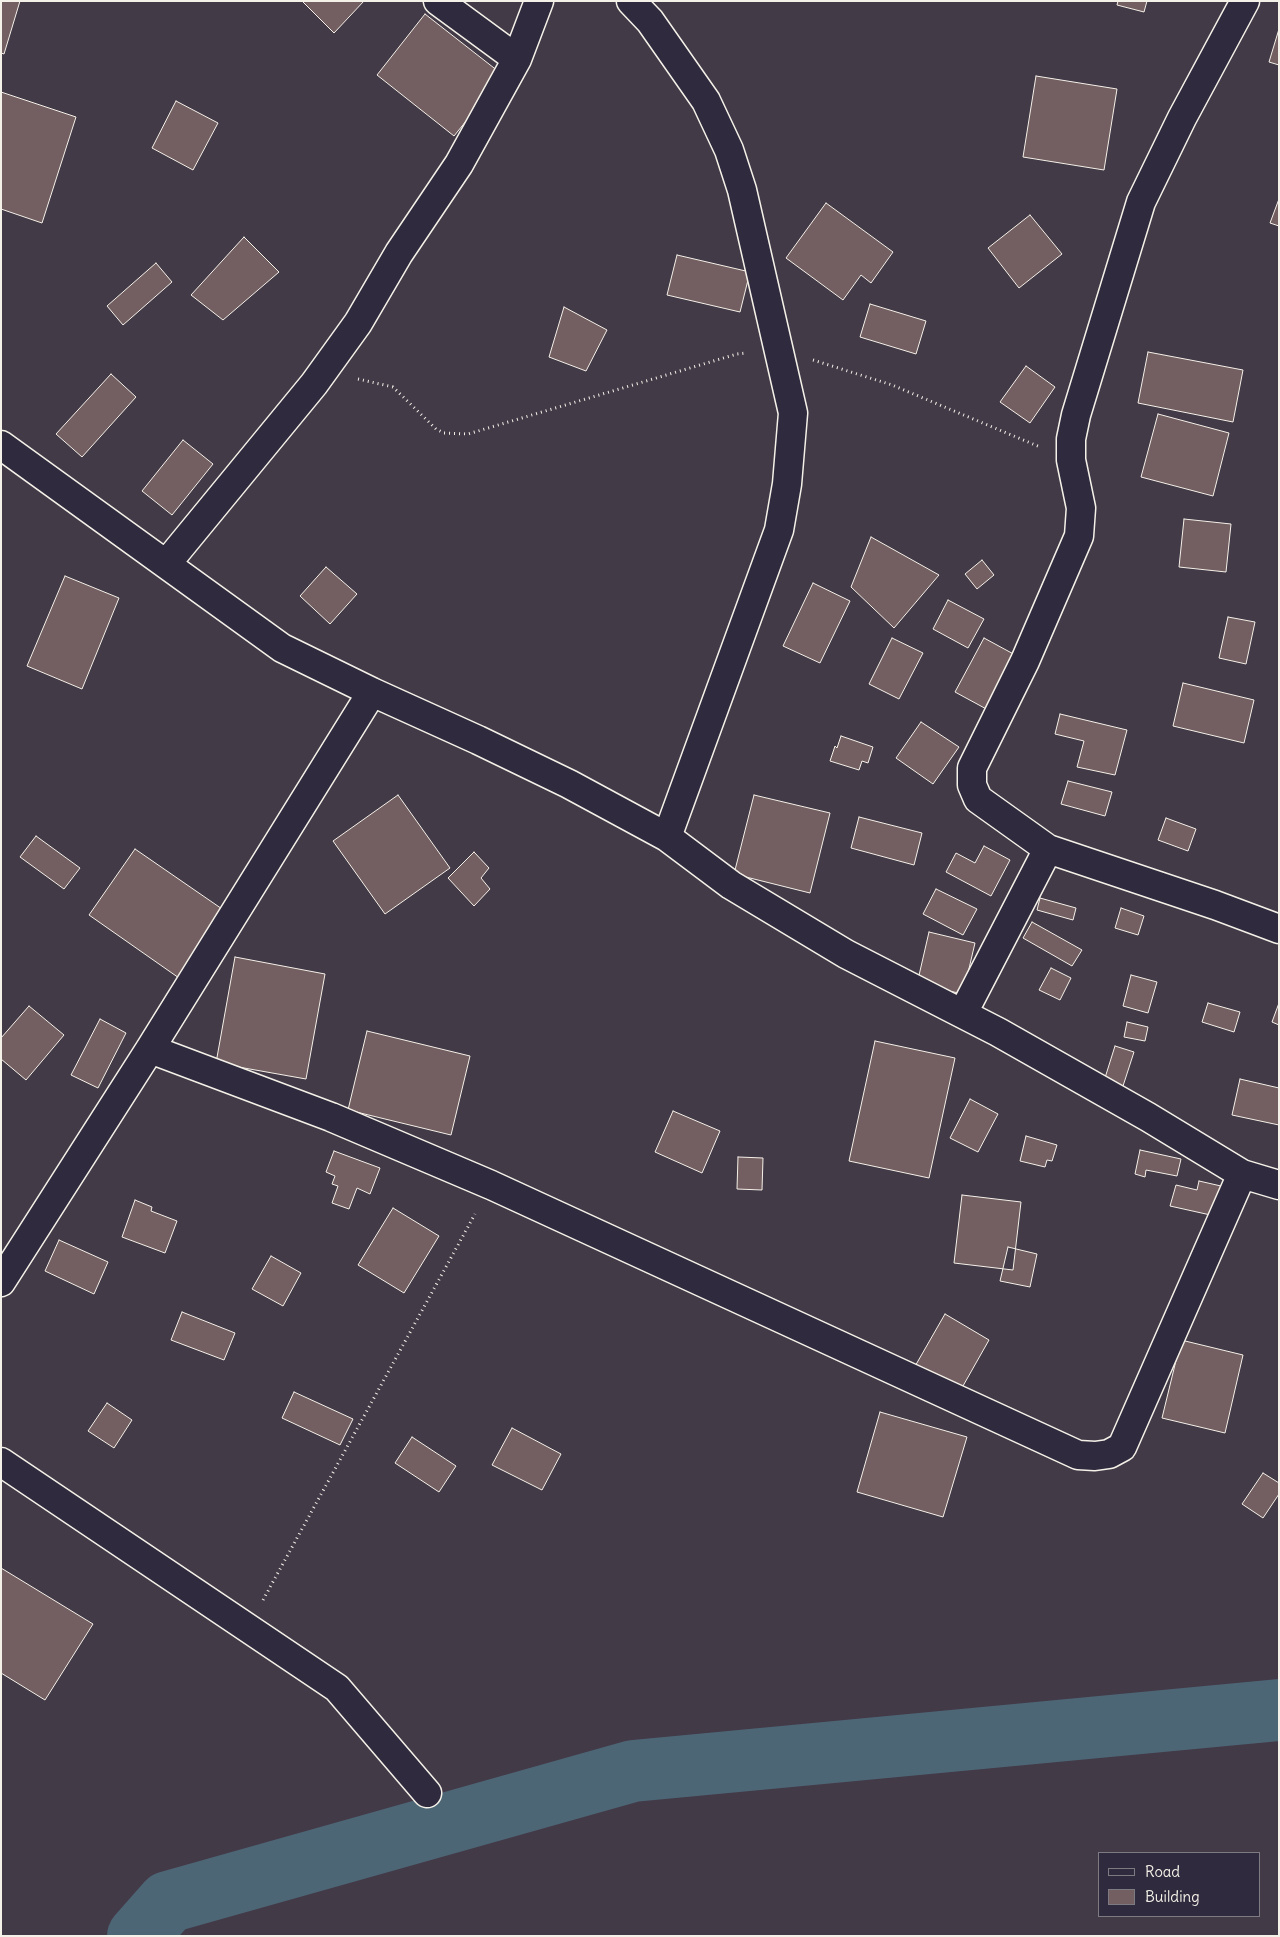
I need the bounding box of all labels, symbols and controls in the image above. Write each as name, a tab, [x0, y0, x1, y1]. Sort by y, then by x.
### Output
legend	[1098, 1852, 1260, 1917]
text: Road	[1145, 1862, 1180, 1881]
text: Building	[1145, 1887, 1200, 1906]

